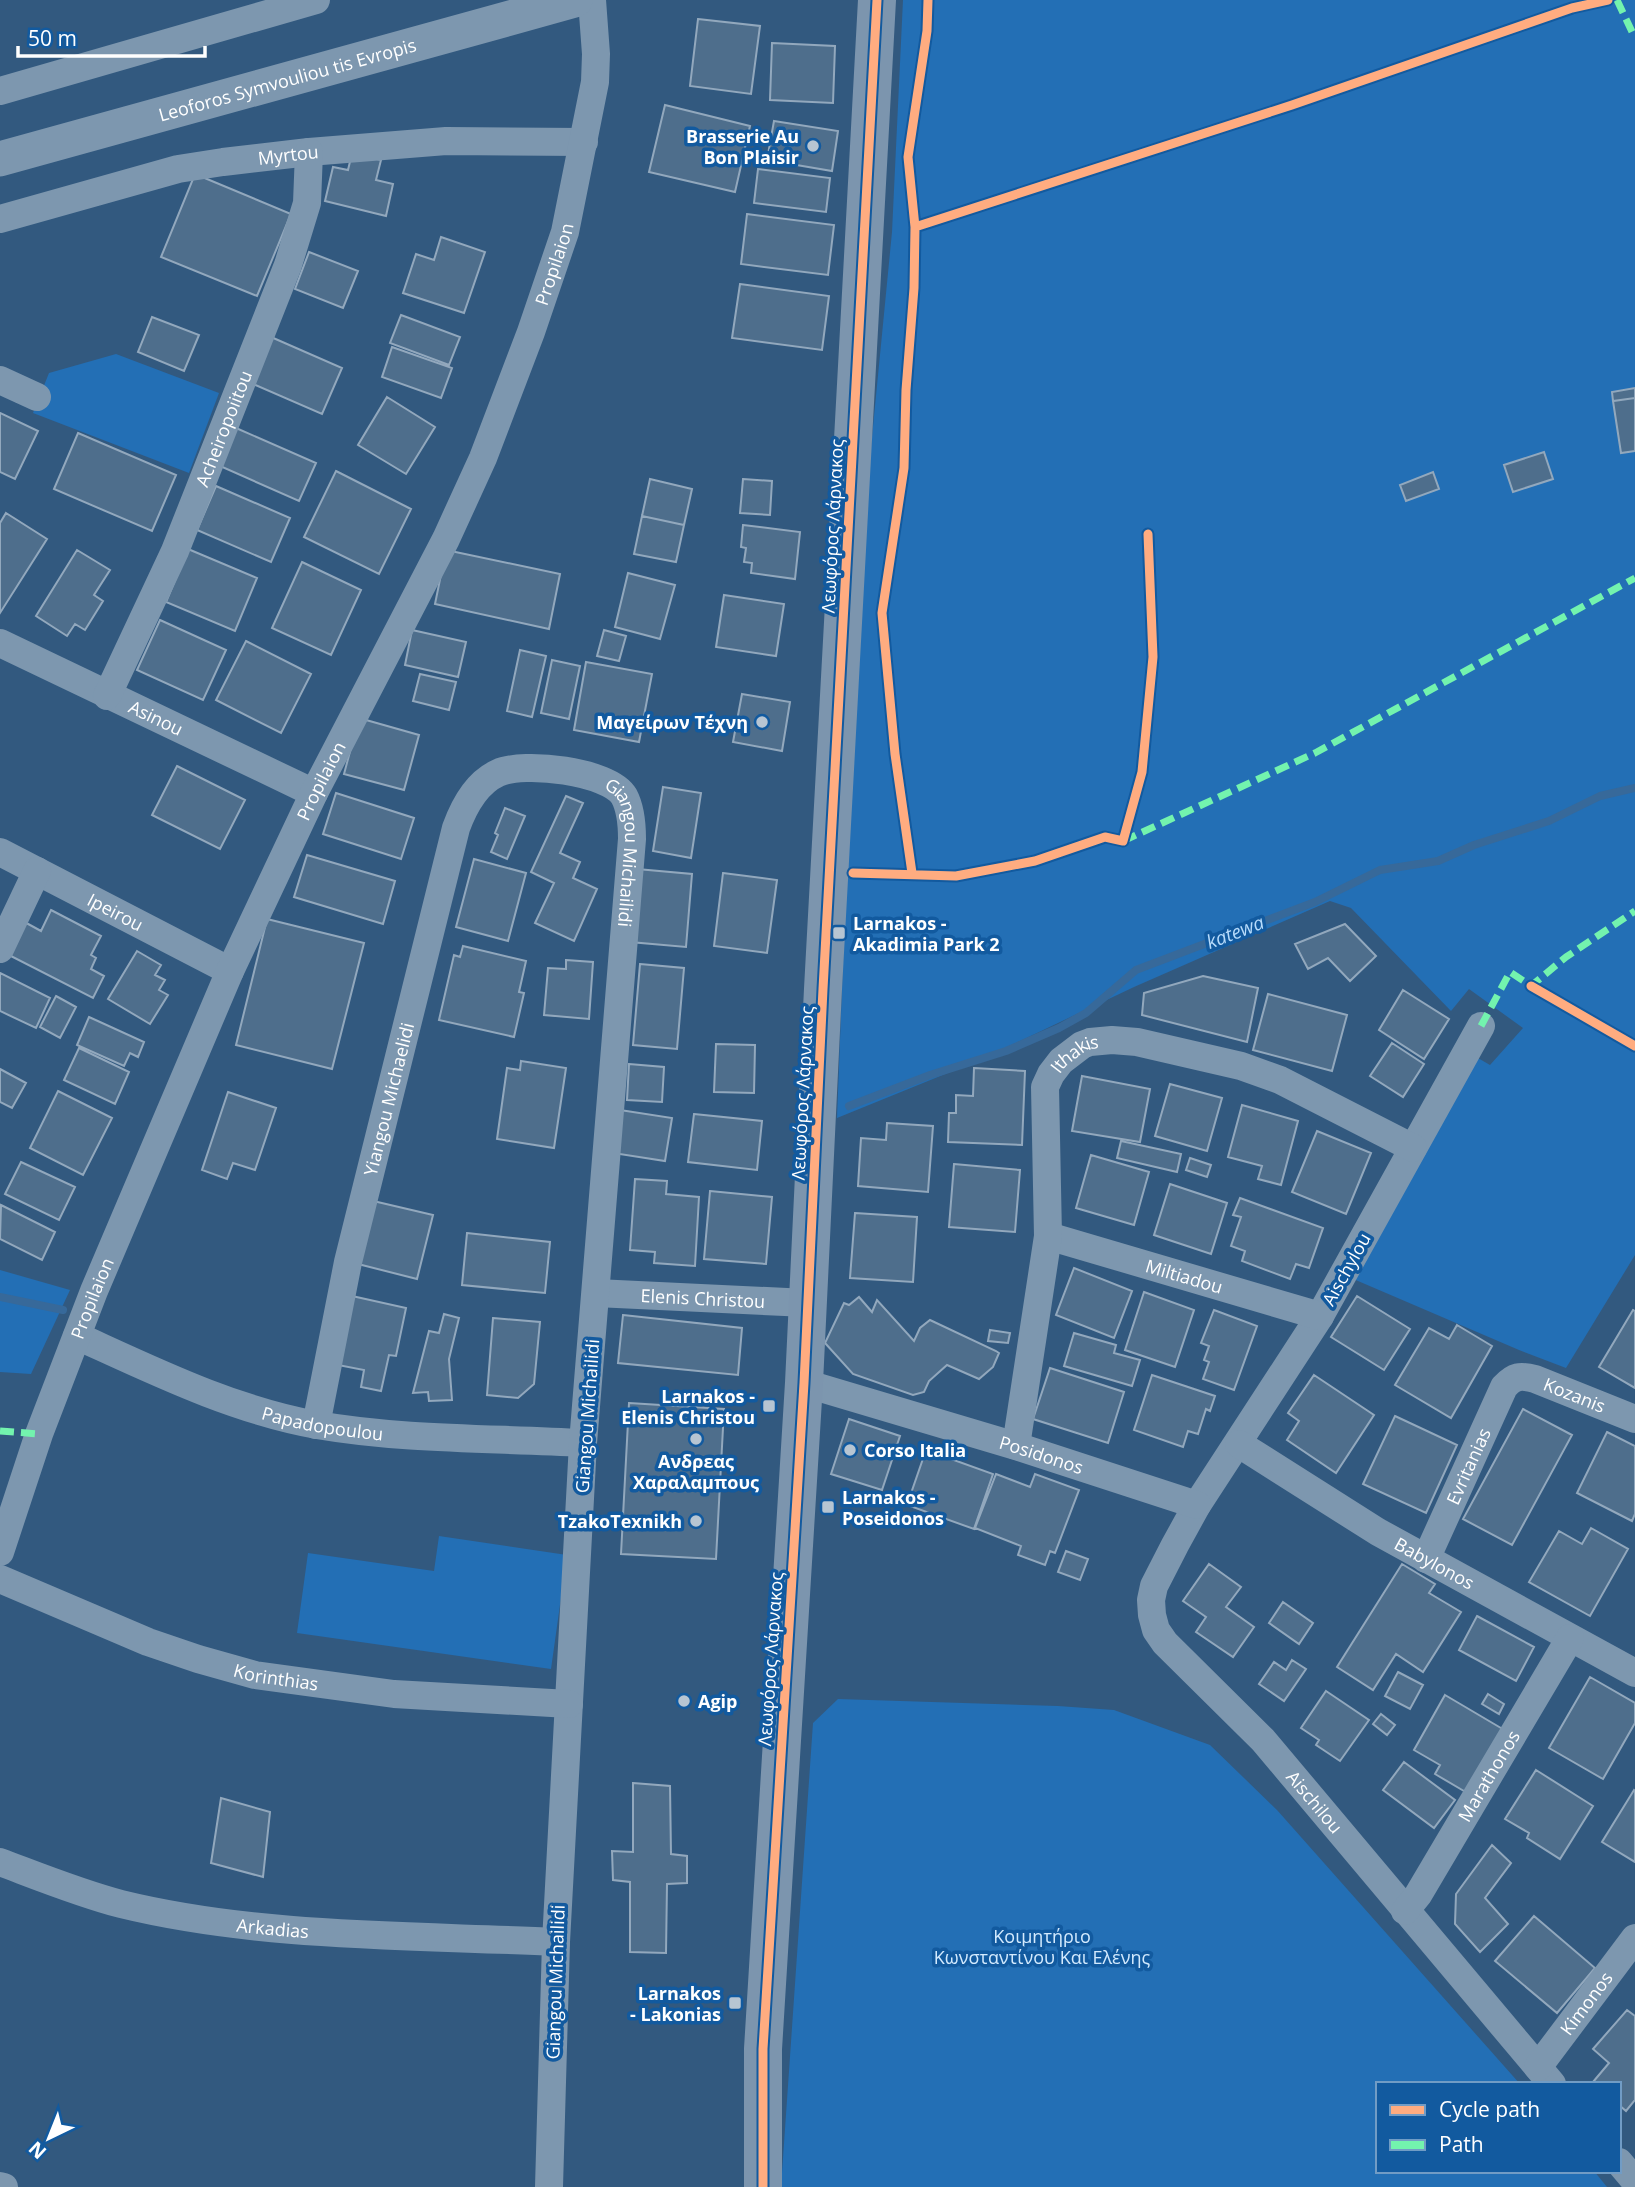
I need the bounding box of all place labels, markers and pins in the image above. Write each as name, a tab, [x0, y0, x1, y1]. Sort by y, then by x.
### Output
place label: Brasserie Au Bon Plaisir	[686, 124, 799, 169]
marker: Brasserie Au Bon Plaisir	[805, 138, 821, 154]
place label: Μαγείρων Τέχνη	[596, 710, 748, 734]
marker: Μαγείρων Τέχνη	[754, 714, 770, 730]
place label: Larnakos - Akadimia Park 2	[853, 911, 1000, 956]
marker: Larnakos - Akadimia Park 2	[831, 925, 847, 941]
place label: Larnakos - Elenis Christou	[621, 1384, 755, 1429]
marker: Larnakos - Elenis Christou	[761, 1398, 777, 1414]
marker: Ανδρεας Χαραλαμπους	[688, 1431, 704, 1447]
place label: Corso Italia	[864, 1438, 966, 1462]
marker: Corso Italia	[842, 1442, 858, 1458]
place label: Ανδρεας Χαραλαμπους	[633, 1449, 759, 1494]
place label: Larnakos - Poseidonos	[842, 1485, 944, 1530]
marker: Larnakos - Poseidonos	[820, 1499, 836, 1515]
place label: TzakoTexnikh	[558, 1509, 682, 1533]
marker: TzakoTexnikh	[688, 1513, 704, 1529]
place label: Agip	[698, 1689, 737, 1713]
marker: Agip	[676, 1693, 692, 1709]
place label: Larnakos - Lakonias	[630, 1981, 721, 2026]
marker: Larnakos - Lakonias	[727, 1995, 743, 2011]

